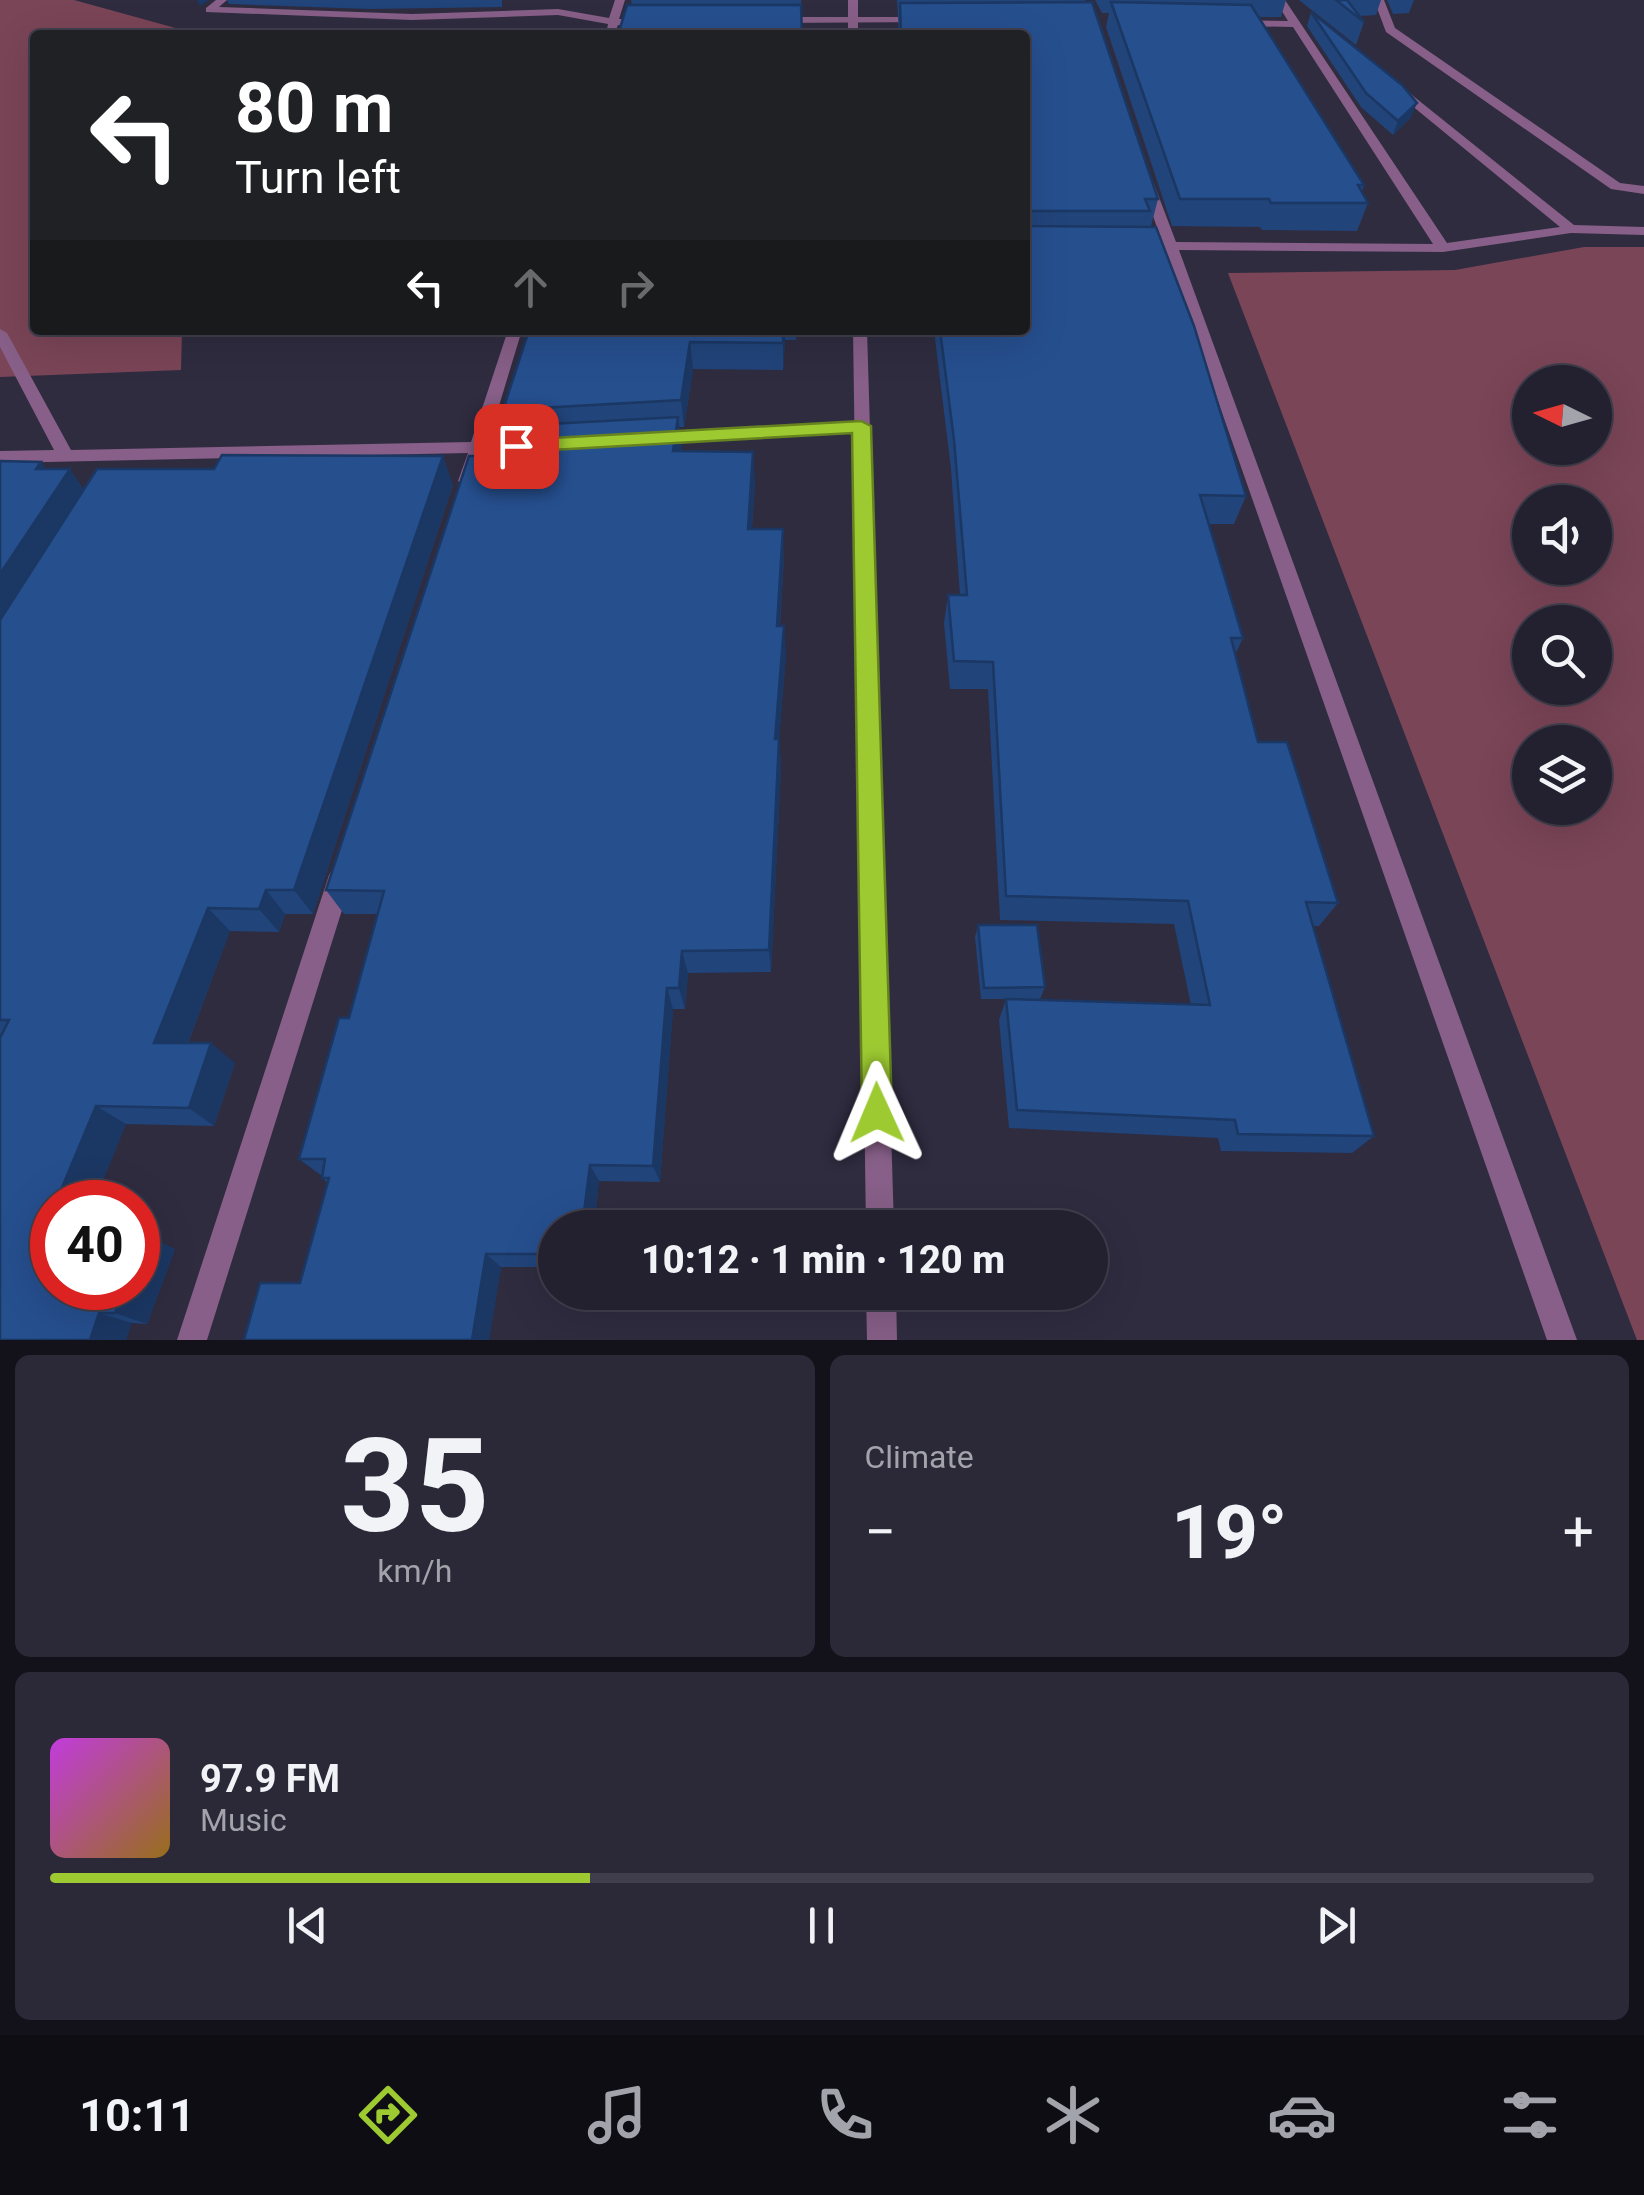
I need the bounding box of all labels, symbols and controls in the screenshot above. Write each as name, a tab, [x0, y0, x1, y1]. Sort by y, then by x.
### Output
text: 80 m	[235, 67, 393, 149]
icon: left	[70, 70, 200, 200]
text: Turn left	[235, 151, 401, 204]
icon: left	[398, 260, 453, 315]
icon: ahead	[503, 260, 558, 315]
icon: right	[608, 260, 663, 315]
north arrow	[1512, 365, 1612, 465]
map controls	[1512, 365, 1612, 825]
pin	[474, 404, 559, 489]
icon: arrive	[489, 419, 544, 474]
button: sound	[1512, 485, 1612, 585]
button: search	[1512, 605, 1612, 705]
button: layers	[1512, 725, 1612, 825]
position arrow	[825, 1061, 929, 1165]
speed limit sign: 40	[30, 1180, 160, 1310]
text: 10:12 · 1 min · 120 m	[641, 1238, 1005, 1282]
text: 35	[340, 1410, 489, 1563]
text: Climate	[865, 1438, 974, 1476]
text: 19°	[1171, 1488, 1287, 1576]
text: −	[865, 1500, 896, 1564]
text: +	[1563, 1500, 1594, 1564]
text: km/h	[377, 1552, 452, 1590]
text: 97.9 FM	[200, 1757, 340, 1801]
text: Music	[200, 1801, 287, 1839]
icon: previous	[280, 1898, 335, 1953]
icon: pause	[794, 1898, 849, 1953]
icon: next	[1309, 1898, 1364, 1953]
icon: directions	[353, 2080, 423, 2150]
icon: music	[582, 2080, 652, 2150]
icon: phone	[810, 2080, 880, 2150]
icon: climate	[1038, 2080, 1108, 2150]
icon: car	[1267, 2080, 1337, 2150]
icon: filters	[1495, 2080, 1565, 2150]
text: 10:11	[79, 2089, 195, 2142]

